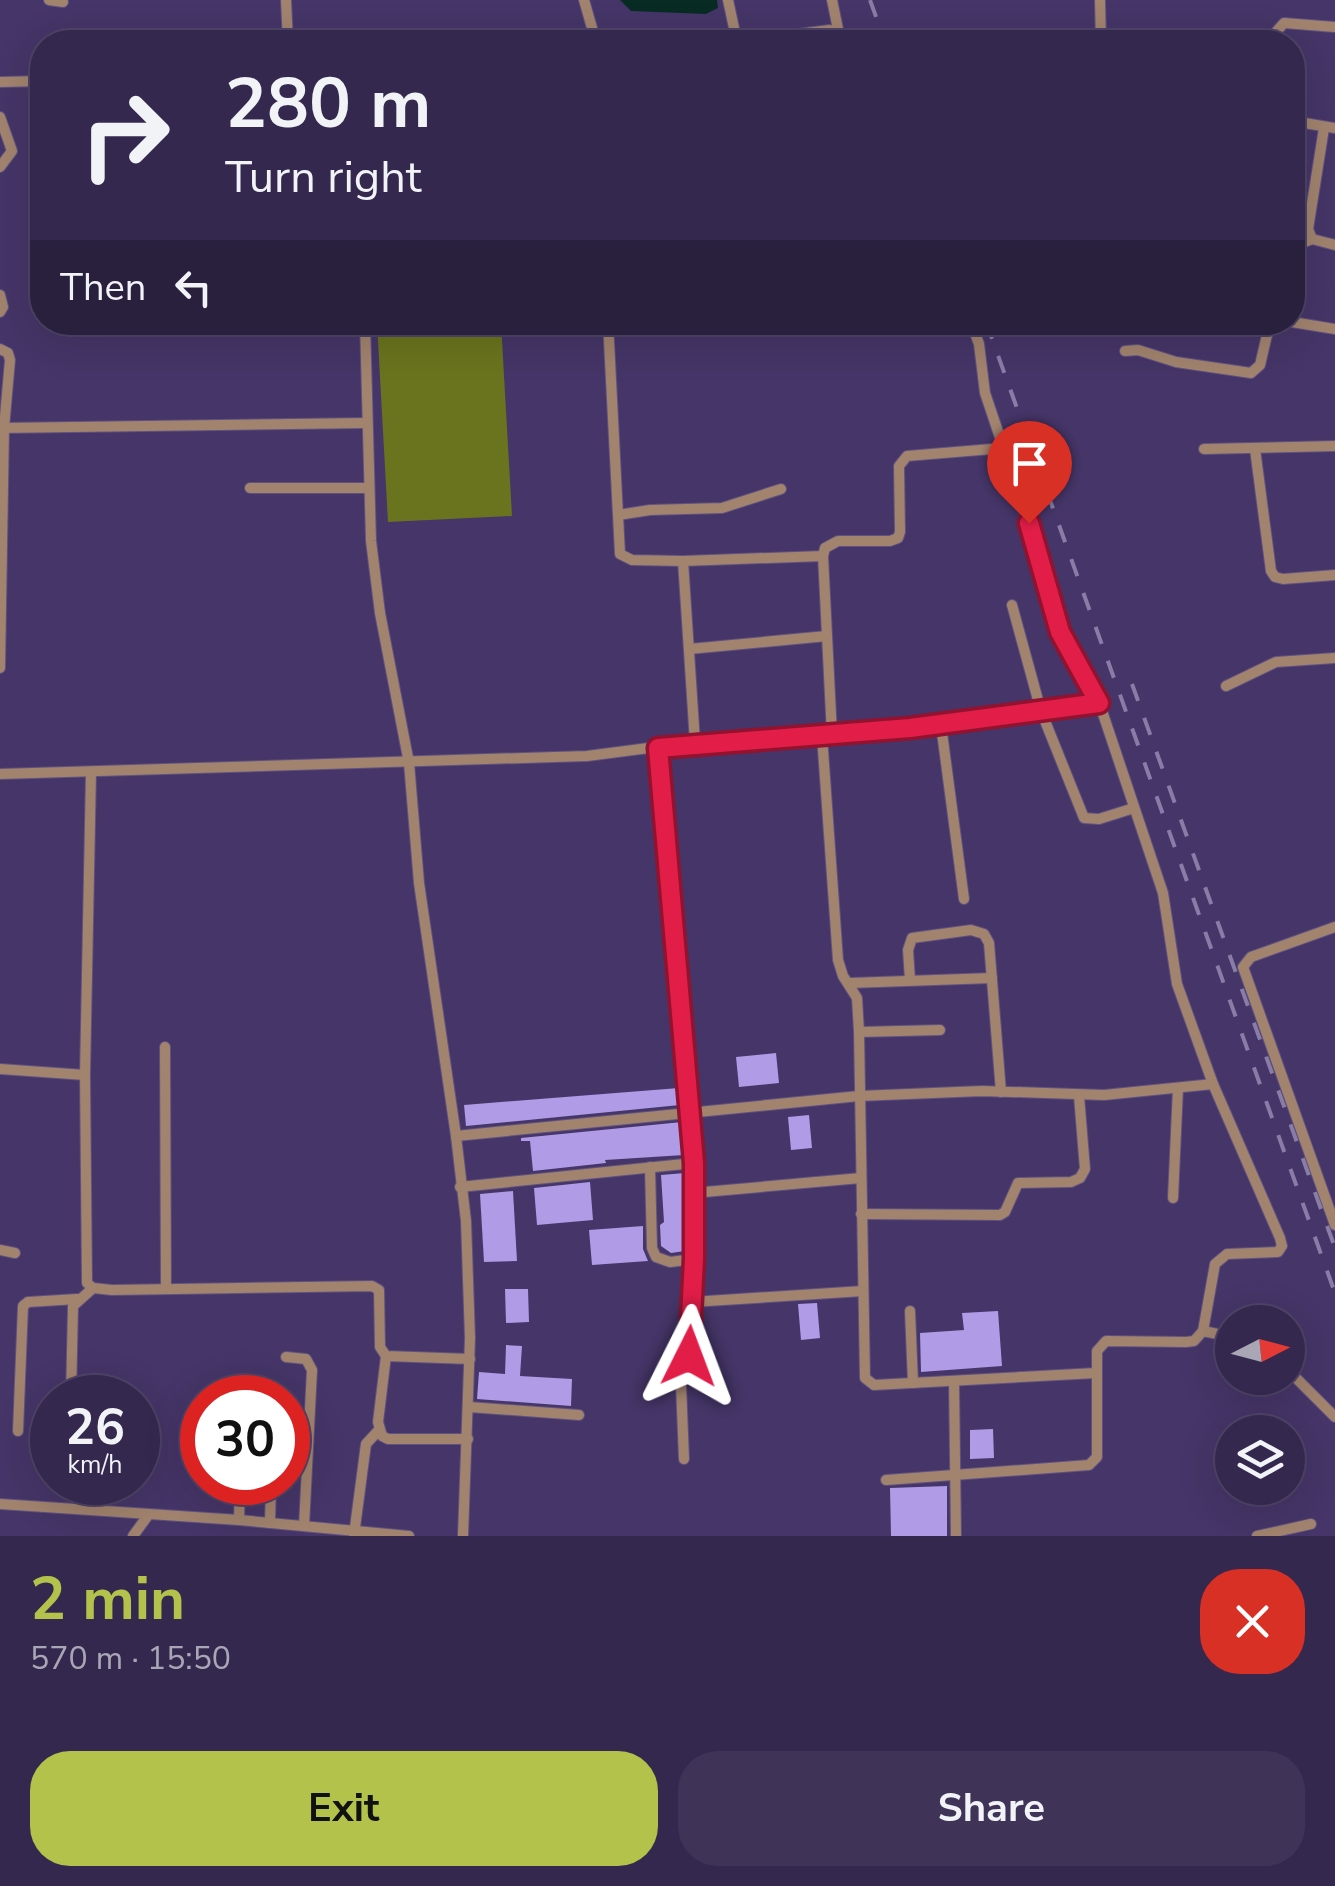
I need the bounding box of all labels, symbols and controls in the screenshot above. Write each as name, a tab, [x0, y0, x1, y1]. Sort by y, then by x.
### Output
text: 280 m	[225, 56, 431, 152]
icon: right	[60, 70, 190, 200]
text: Turn right	[225, 147, 422, 208]
icon: left	[166, 260, 221, 315]
text: Then	[60, 262, 146, 313]
pin	[987, 421, 1072, 524]
icon: arrive	[1002, 436, 1057, 491]
position arrow	[637, 1304, 741, 1408]
north arrow	[1215, 1305, 1305, 1395]
map controls	[1215, 1305, 1305, 1505]
speed limit sign: 30	[180, 1375, 310, 1505]
text: 26	[65, 1393, 125, 1462]
button: layers	[1215, 1415, 1305, 1505]
text: km/h	[67, 1448, 123, 1482]
text: 2 min	[30, 1558, 185, 1640]
button: close	[1200, 1569, 1305, 1674]
text: 570 m · 15:50	[30, 1637, 231, 1680]
button: Exit	[30, 1751, 658, 1866]
button: Share	[678, 1751, 1305, 1866]

